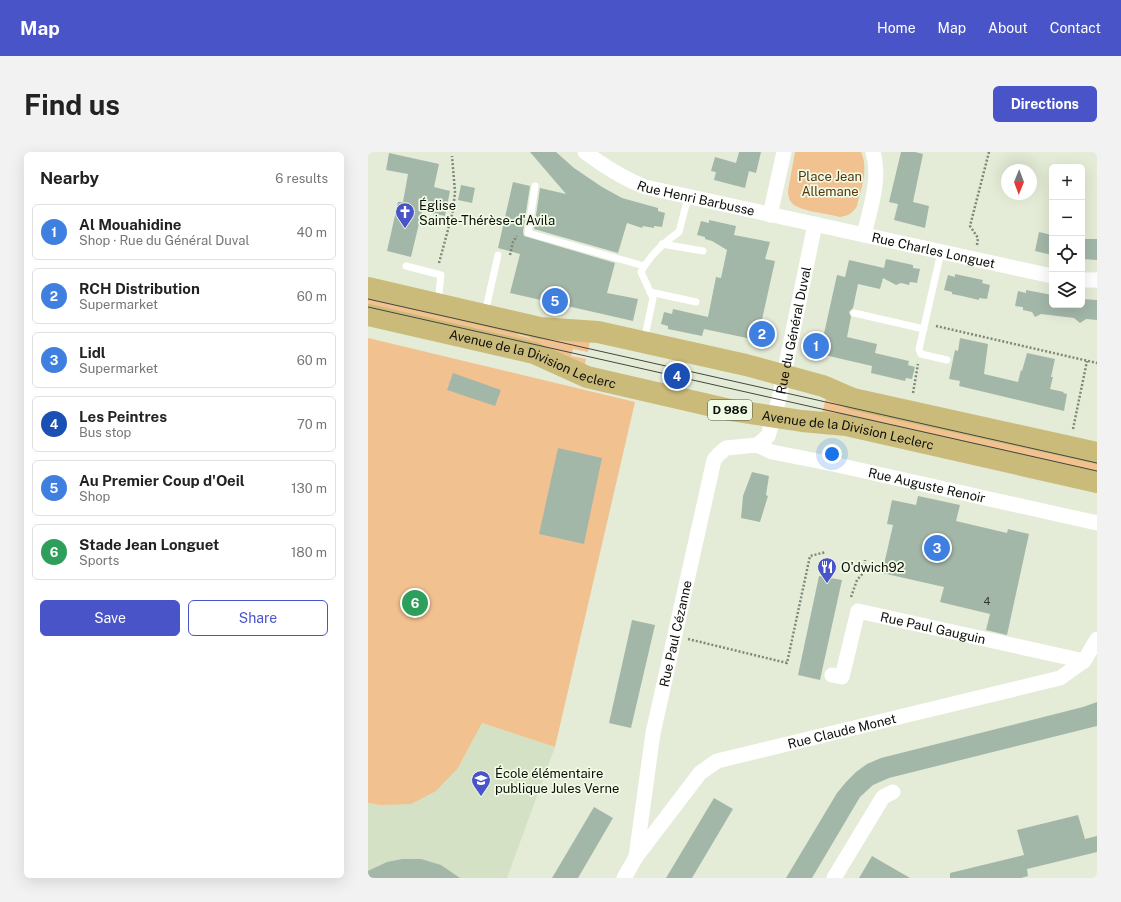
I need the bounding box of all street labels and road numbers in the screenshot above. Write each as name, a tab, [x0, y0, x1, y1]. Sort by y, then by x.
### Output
street label: Rue Henri Barbusse	[635, 178, 756, 219]
street label: Rue Charles Longuet	[870, 230, 996, 271]
street label: Rue du Général Duval	[773, 265, 814, 396]
street label: Avenue de la Division Leclerc	[448, 327, 618, 392]
road number: D 986	[708, 400, 752, 420]
street label: Avenue de la Division Leclerc	[761, 408, 935, 453]
street label: Rue Auguste Renoir	[867, 465, 987, 506]
street label: Rue Paul Cézanne	[657, 579, 695, 688]
street label: Rue Paul Gauguin	[879, 609, 987, 647]
street label: Rue Claude Monet	[786, 711, 898, 752]

